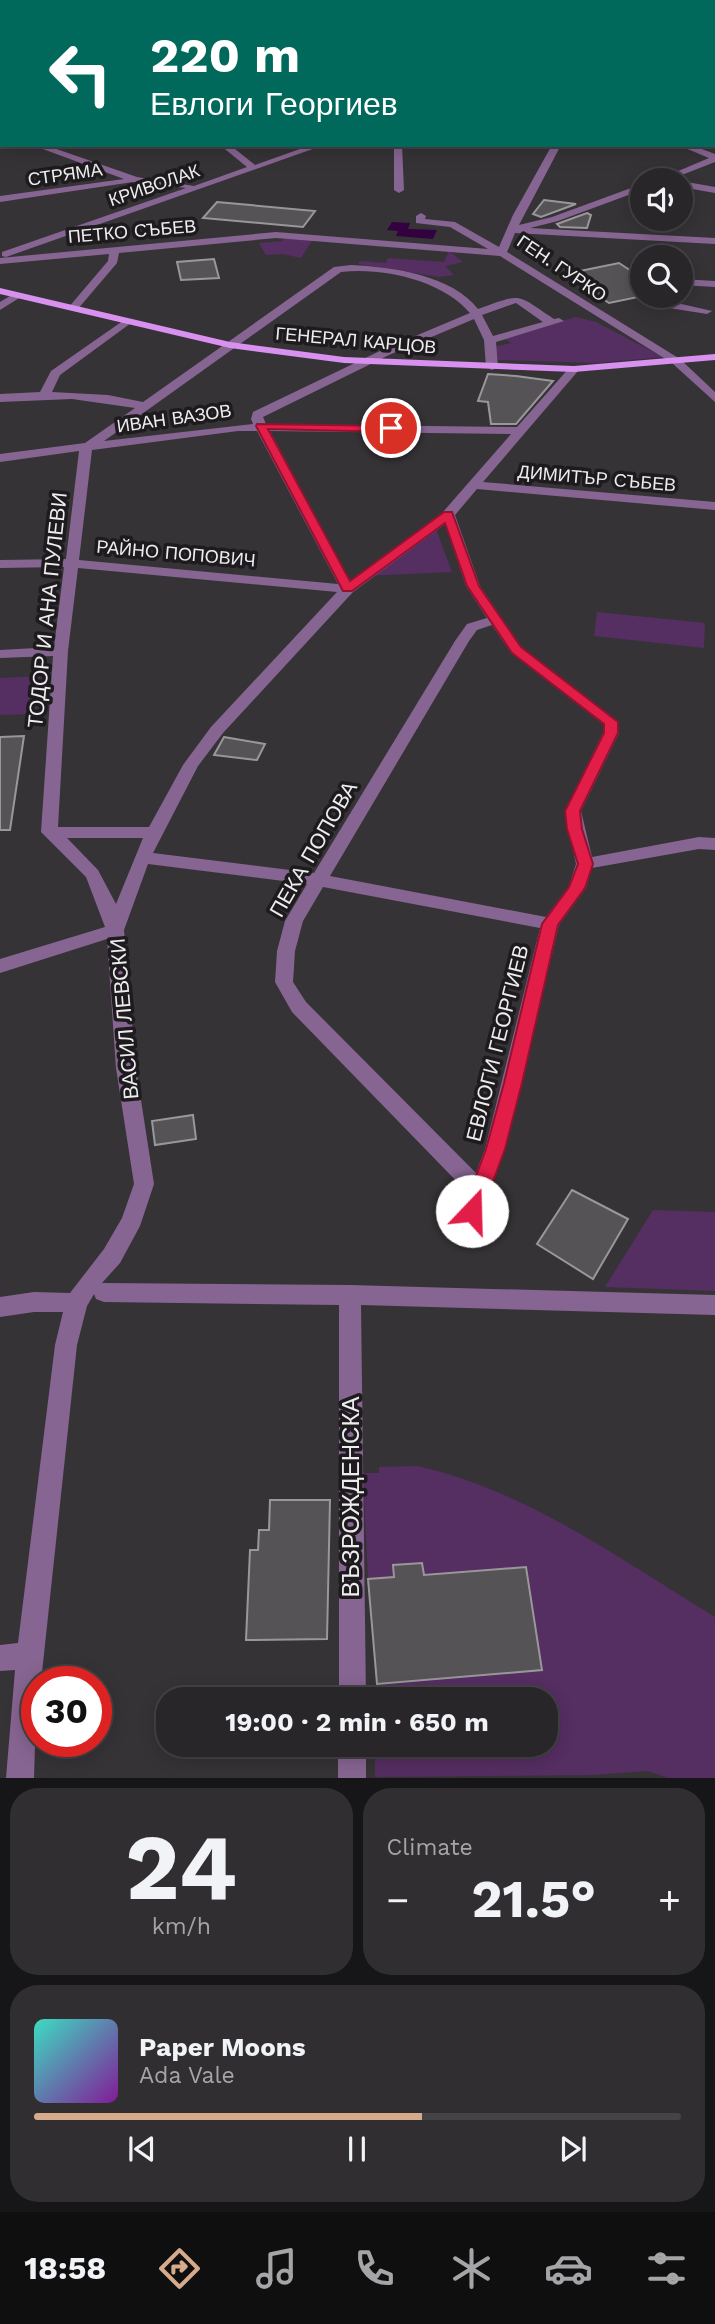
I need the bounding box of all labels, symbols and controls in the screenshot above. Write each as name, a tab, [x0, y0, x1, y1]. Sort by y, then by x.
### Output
text: 220 m	[150, 26, 300, 84]
icon: left	[35, 28, 126, 119]
text: Евлоги Георгиев	[150, 85, 398, 123]
street label: СТРЯМА	[26, 158, 104, 190]
street label: КРИВОЛАК	[106, 159, 203, 210]
map controls	[630, 168, 693, 308]
button: sound	[630, 168, 693, 231]
street label: ПЕТКО СЪБЕВ	[67, 215, 197, 247]
street label: ГЕН. ГУРКО	[513, 230, 611, 306]
button: search	[630, 245, 693, 308]
street label: ГЕНЕРАЛ КАРЦОВ	[275, 323, 437, 357]
pin	[361, 398, 421, 458]
street label: ИВАН ВАЗОВ	[115, 400, 233, 436]
icon: arrive	[372, 409, 410, 447]
street label: ДИМИТЪР СЪБЕВ	[517, 461, 677, 495]
street label: ТОДОР И АНА ПУЛЕВИ	[22, 491, 72, 729]
street label: РАЙНО ПОПОВИЧ	[96, 536, 256, 570]
street label: ПЕКА ПОПОВА	[264, 777, 362, 921]
street label: ВАСИЛ ЛЕВСКИ	[105, 937, 143, 1101]
street label: ЕВЛОГИ ГЕОРГИЕВ	[460, 942, 534, 1144]
position arrow	[435, 1174, 509, 1248]
street label: ВЪЗРОЖДЕНСКА	[337, 1397, 365, 1597]
speed limit sign: 30	[21, 1666, 112, 1757]
text: 19:00 · 2 min · 650 m	[225, 1707, 489, 1737]
text: 24	[125, 1814, 237, 1921]
text: Climate	[387, 1834, 473, 1861]
text: 21.5°	[471, 1869, 596, 1930]
text: −	[387, 1878, 409, 1922]
text: +	[658, 1878, 681, 1922]
text: km/h	[152, 1913, 211, 1940]
text: Paper Moons	[139, 2032, 306, 2062]
text: Ada Vale	[139, 2062, 235, 2089]
icon: previous	[123, 2130, 161, 2168]
icon: pause	[338, 2130, 376, 2168]
icon: next	[554, 2130, 592, 2168]
icon: directions	[155, 2244, 204, 2293]
icon: music	[252, 2244, 301, 2293]
icon: phone	[350, 2244, 399, 2293]
icon: climate	[447, 2244, 496, 2293]
icon: car	[544, 2244, 593, 2293]
icon: filters	[642, 2244, 691, 2293]
text: 18:58	[24, 2249, 106, 2287]

